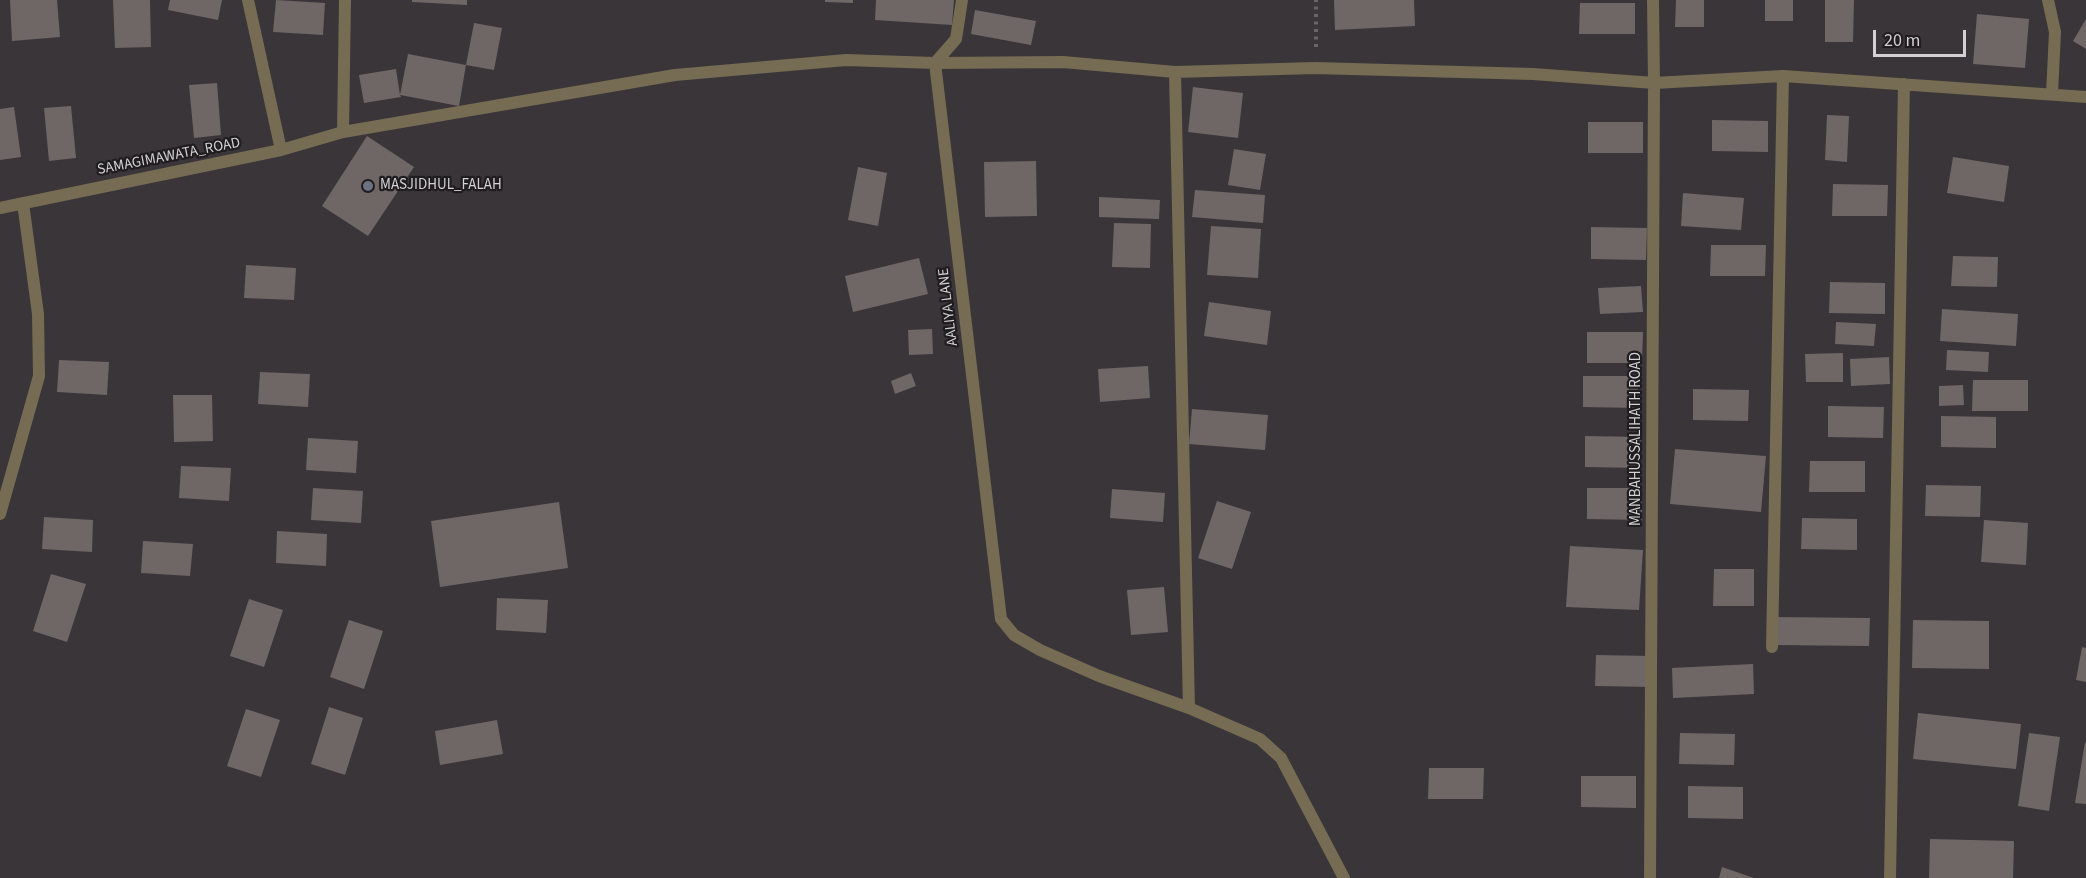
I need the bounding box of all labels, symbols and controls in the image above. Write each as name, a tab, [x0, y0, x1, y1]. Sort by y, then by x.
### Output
scale bar	[1876, 18, 1969, 56]
text: 20 m	[1884, 28, 1920, 53]
street label: SAMAGIMAWATA_ROAD	[96, 134, 242, 180]
place label: MASJIDHUL_FALAH	[380, 177, 502, 195]
marker: MASJIDHUL_FALAH	[361, 179, 375, 193]
street label: AALIYA LANE	[935, 267, 963, 347]
street label: MANBAHUSSALIHATH ROAD	[1628, 352, 1646, 526]

